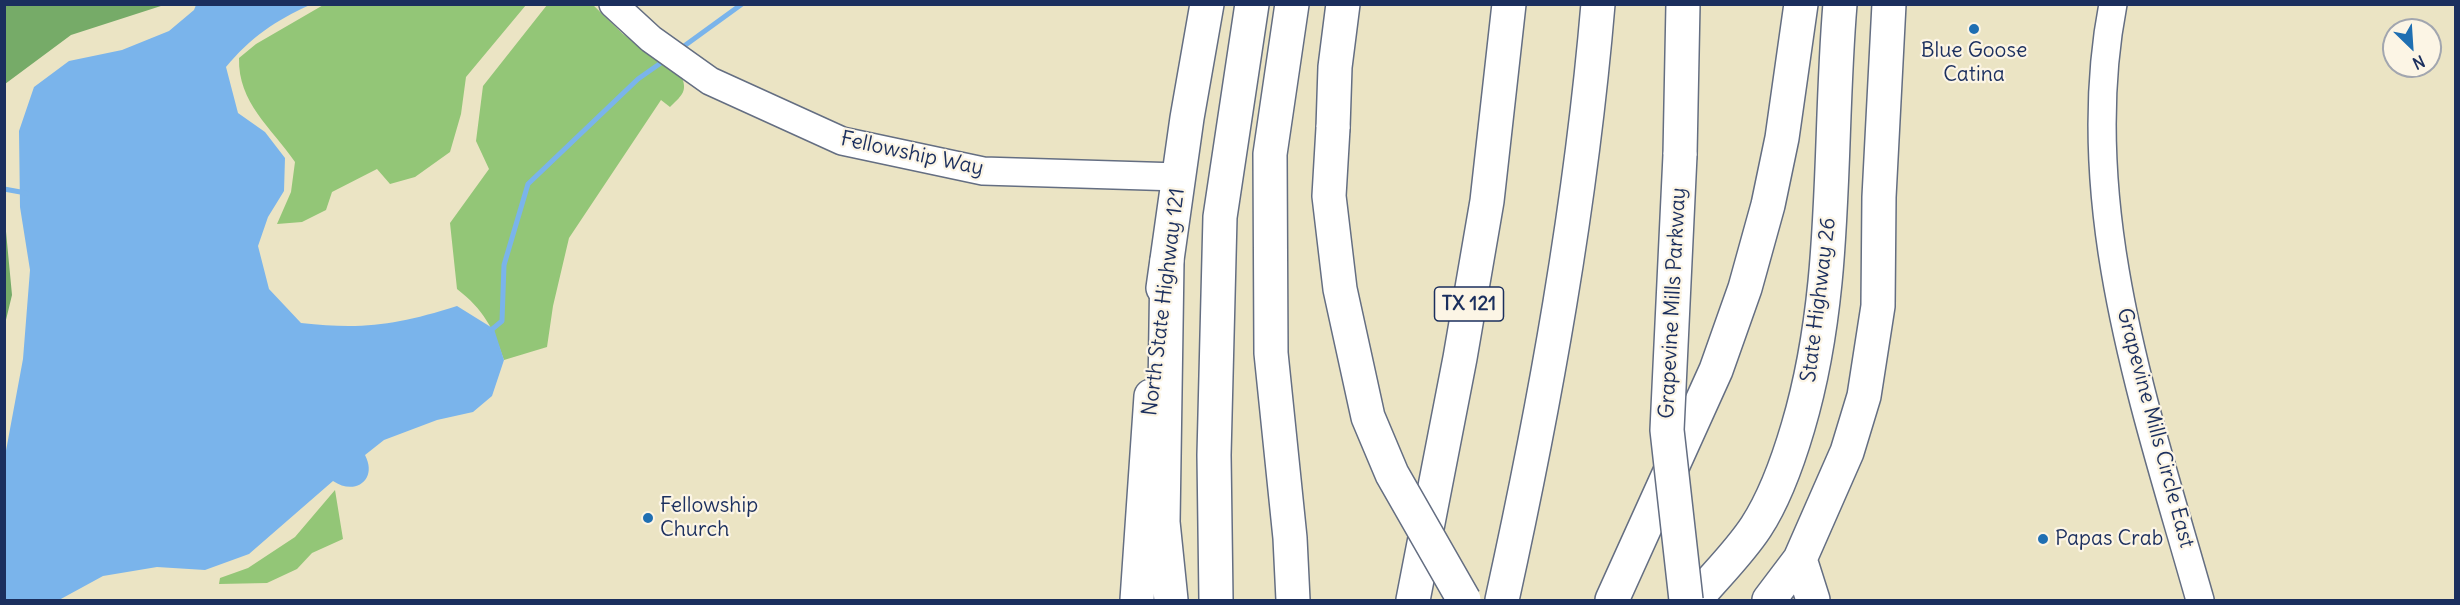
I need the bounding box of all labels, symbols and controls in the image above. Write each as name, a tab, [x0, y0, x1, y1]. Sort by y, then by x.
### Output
north arrow	[2382, 18, 2442, 78]
marker: Blue Goose Catina	[1967, 22, 1981, 36]
place label: Blue Goose Catina	[1921, 38, 2027, 88]
text: N	[2410, 51, 2428, 74]
street label: Fellowship Way	[838, 127, 986, 181]
street label: North State Highway 121	[1138, 187, 1190, 417]
street label: Grapevine Mills Parkway	[1654, 187, 1692, 419]
street label: State Highway 26	[1796, 216, 1842, 384]
road number: TX 121	[1434, 287, 1504, 321]
street label: Grapevine Mills Circle East	[2111, 305, 2199, 551]
place label: Fellowship Church	[660, 493, 758, 543]
marker: Fellowship Church	[641, 511, 655, 525]
place label: Papas Crab	[2055, 526, 2163, 552]
marker: Papas Crab	[2036, 532, 2050, 546]

